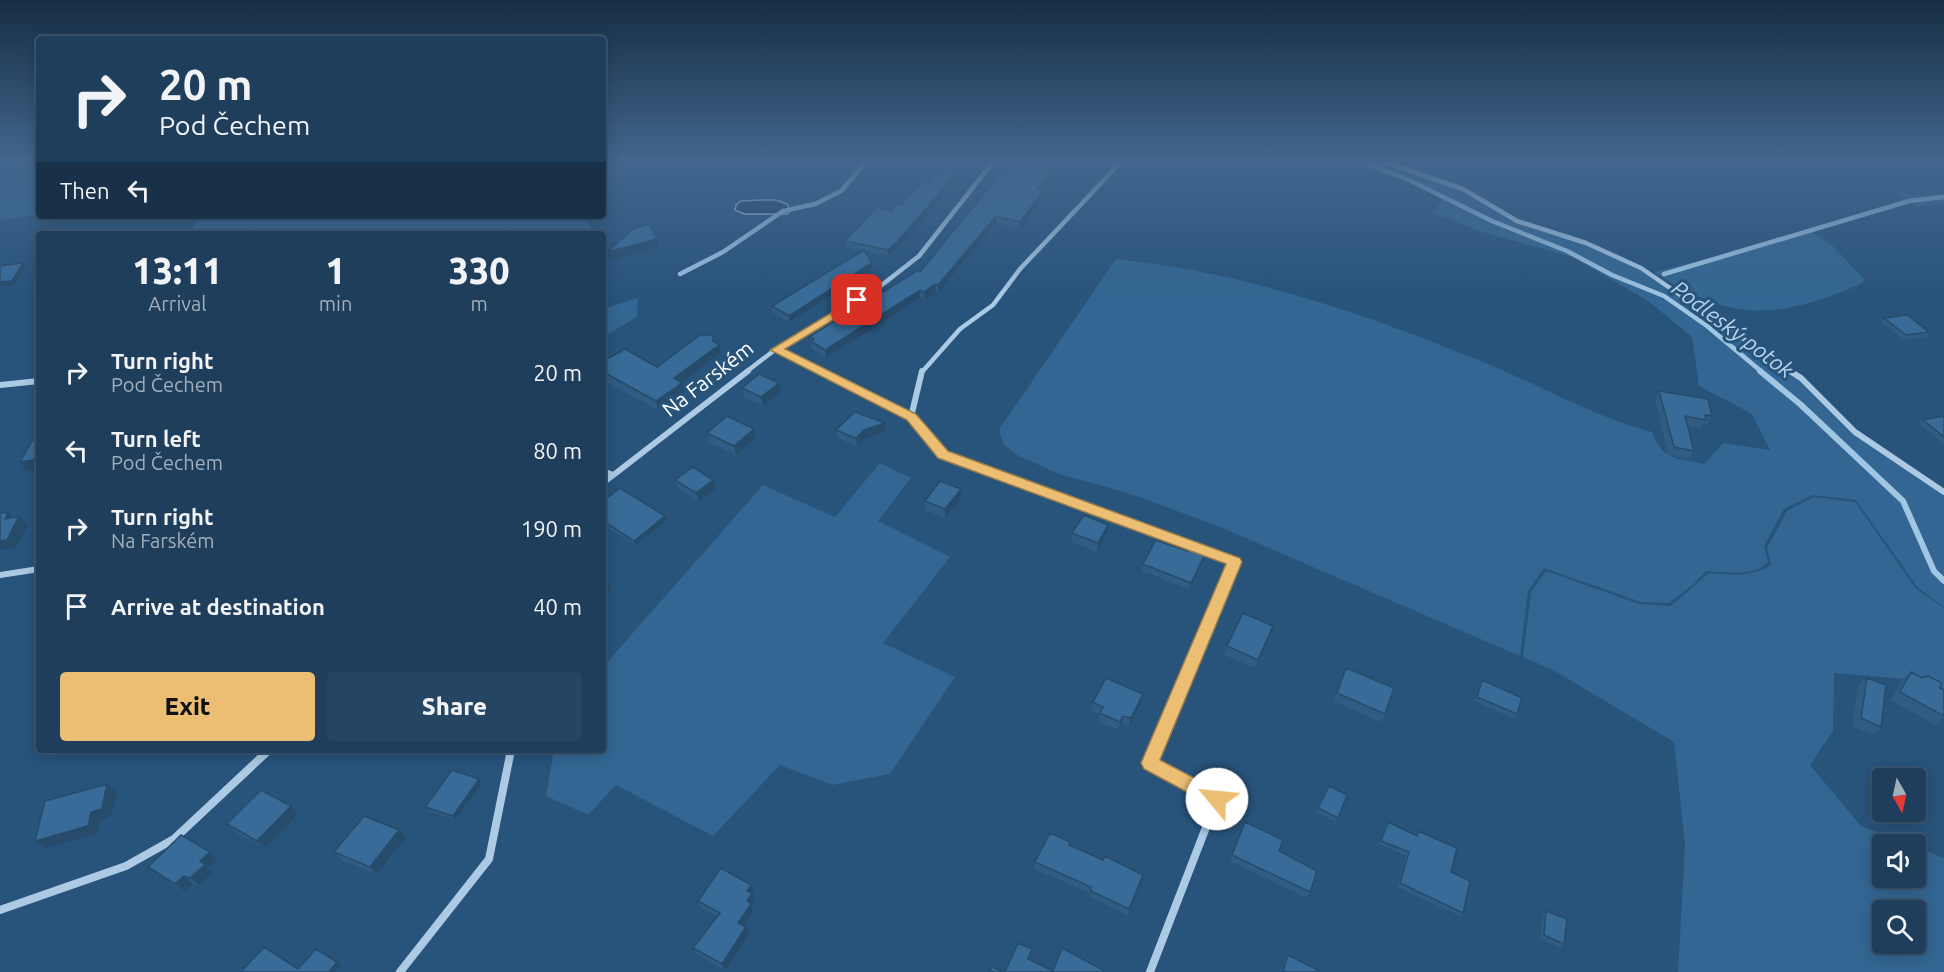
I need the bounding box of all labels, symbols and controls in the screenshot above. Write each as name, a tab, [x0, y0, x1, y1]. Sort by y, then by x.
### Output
icon: right	[60, 60, 138, 138]
text: 20 m	[159, 61, 253, 108]
text: Pod Čechem	[159, 110, 310, 140]
icon: left	[122, 174, 155, 207]
text: Then	[60, 178, 110, 203]
text: 13:11	[132, 250, 222, 291]
text: 1	[325, 250, 346, 291]
text: 330	[449, 250, 510, 291]
pin	[831, 274, 882, 325]
water label: Podleský potok	[1668, 275, 1799, 383]
icon: arrive	[840, 283, 873, 316]
text: Arrival	[148, 292, 207, 315]
text: min	[319, 292, 352, 315]
text: m	[471, 292, 488, 315]
street label: Na Farském	[657, 335, 758, 421]
text: Turn right	[111, 348, 213, 373]
icon: right	[60, 356, 93, 389]
text: 20 m	[533, 360, 582, 385]
text: Pod Čechem	[111, 373, 223, 396]
text: Turn left	[111, 426, 201, 451]
icon: left	[60, 434, 93, 467]
text: 80 m	[533, 438, 582, 463]
text: Pod Čechem	[111, 451, 223, 474]
text: Turn right	[111, 504, 213, 529]
icon: right	[60, 512, 93, 545]
text: 190 m	[521, 516, 582, 541]
text: Na Farském	[111, 529, 215, 552]
icon: arrive	[60, 590, 93, 623]
text: Arrive at destination	[111, 594, 325, 619]
text: 40 m	[533, 594, 582, 619]
button: Exit	[60, 672, 315, 741]
button: Share	[327, 672, 582, 741]
position arrow	[1185, 767, 1249, 831]
north arrow	[1872, 768, 1926, 822]
map controls	[1872, 768, 1926, 954]
button: sound	[1872, 834, 1926, 888]
button: search	[1872, 900, 1926, 954]

